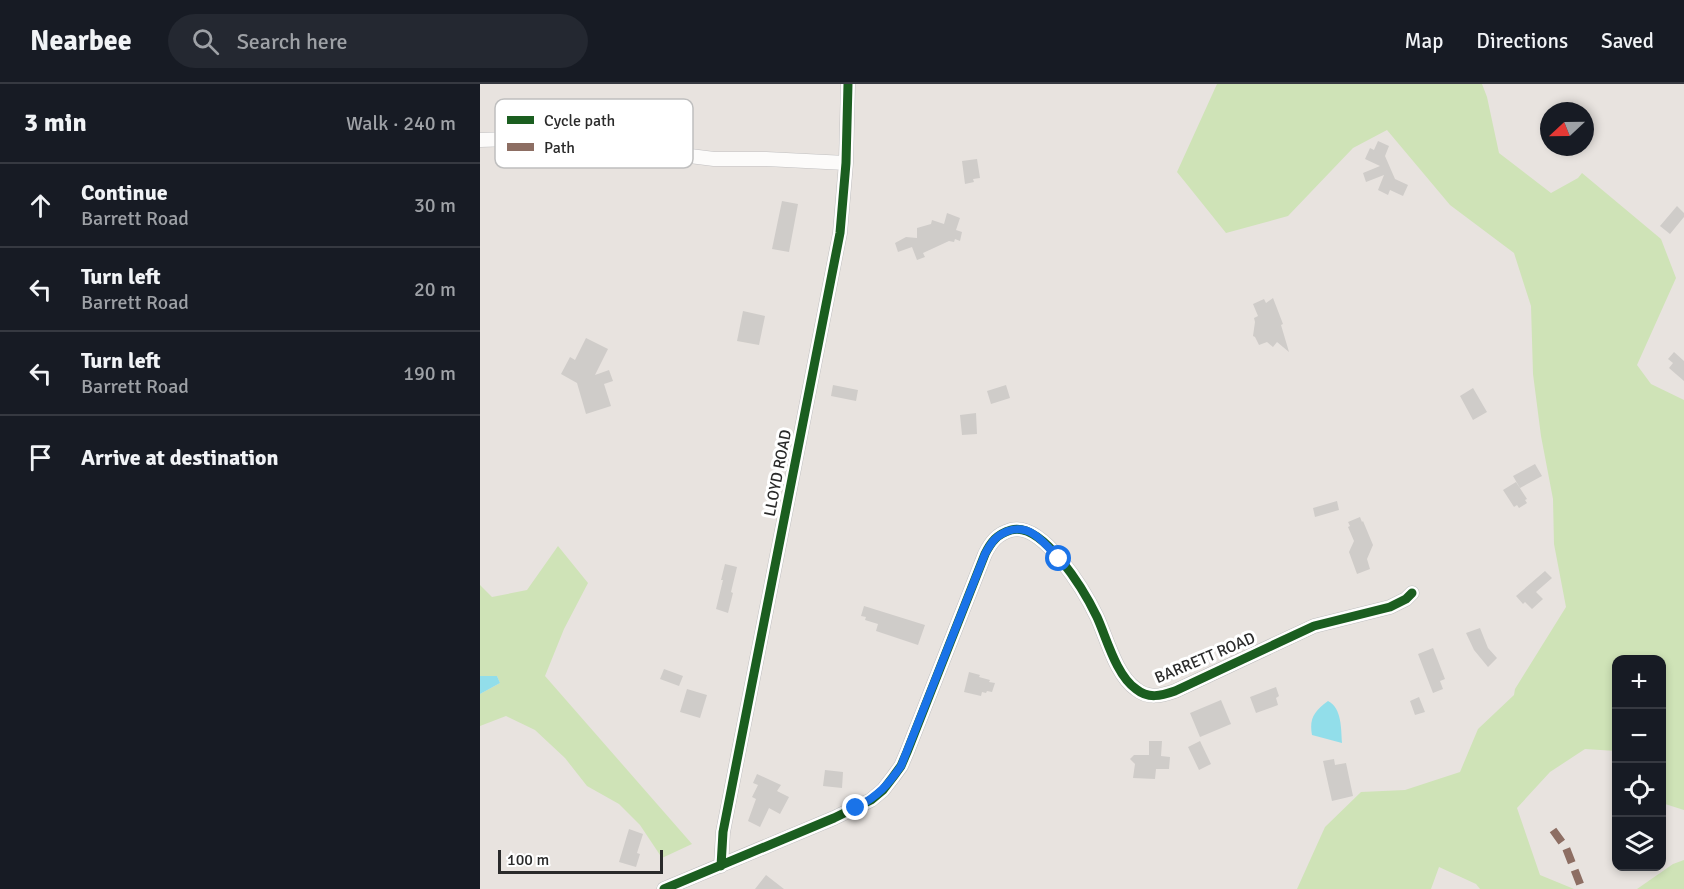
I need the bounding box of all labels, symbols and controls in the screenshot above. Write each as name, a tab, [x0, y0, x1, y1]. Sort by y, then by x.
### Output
search box	[168, 14, 588, 68]
text: Nearbee	[30, 24, 132, 58]
icon: search	[189, 25, 222, 58]
text: Search here	[237, 28, 348, 55]
text: Map	[1405, 28, 1443, 54]
text: Directions	[1476, 28, 1568, 54]
text: Saved	[1601, 28, 1654, 54]
legend	[495, 99, 693, 168]
north arrow	[1540, 102, 1594, 156]
text: 3 min	[24, 107, 87, 139]
text: Walk · 240 m	[346, 111, 456, 136]
text: Cycle path	[544, 111, 615, 131]
text: Path	[544, 138, 575, 158]
text: Continue	[81, 179, 168, 206]
icon: ahead	[24, 189, 57, 222]
text: 30 m	[414, 193, 456, 218]
text: Barrett Road	[81, 206, 189, 231]
text: Turn left	[81, 263, 161, 290]
icon: left	[24, 273, 57, 306]
text: 20 m	[414, 277, 456, 302]
text: Barrett Road	[81, 290, 189, 315]
text: Turn left	[81, 347, 161, 374]
icon: left	[24, 357, 57, 390]
text: 190 m	[403, 361, 456, 386]
text: Barrett Road	[81, 374, 189, 399]
street label: LLOYD ROAD	[760, 428, 796, 518]
icon: arrive	[24, 441, 57, 474]
text: Arrive at destination	[81, 444, 278, 471]
route start	[1045, 545, 1071, 571]
street label: BARRETT ROAD	[1152, 628, 1258, 688]
map controls	[1612, 655, 1666, 871]
button: +	[1612, 655, 1666, 709]
button: −	[1612, 709, 1666, 763]
button: locate	[1612, 763, 1666, 817]
route end	[842, 794, 868, 820]
button: layers	[1612, 817, 1666, 871]
scale bar	[498, 847, 663, 874]
text: 100 m	[507, 850, 549, 870]

